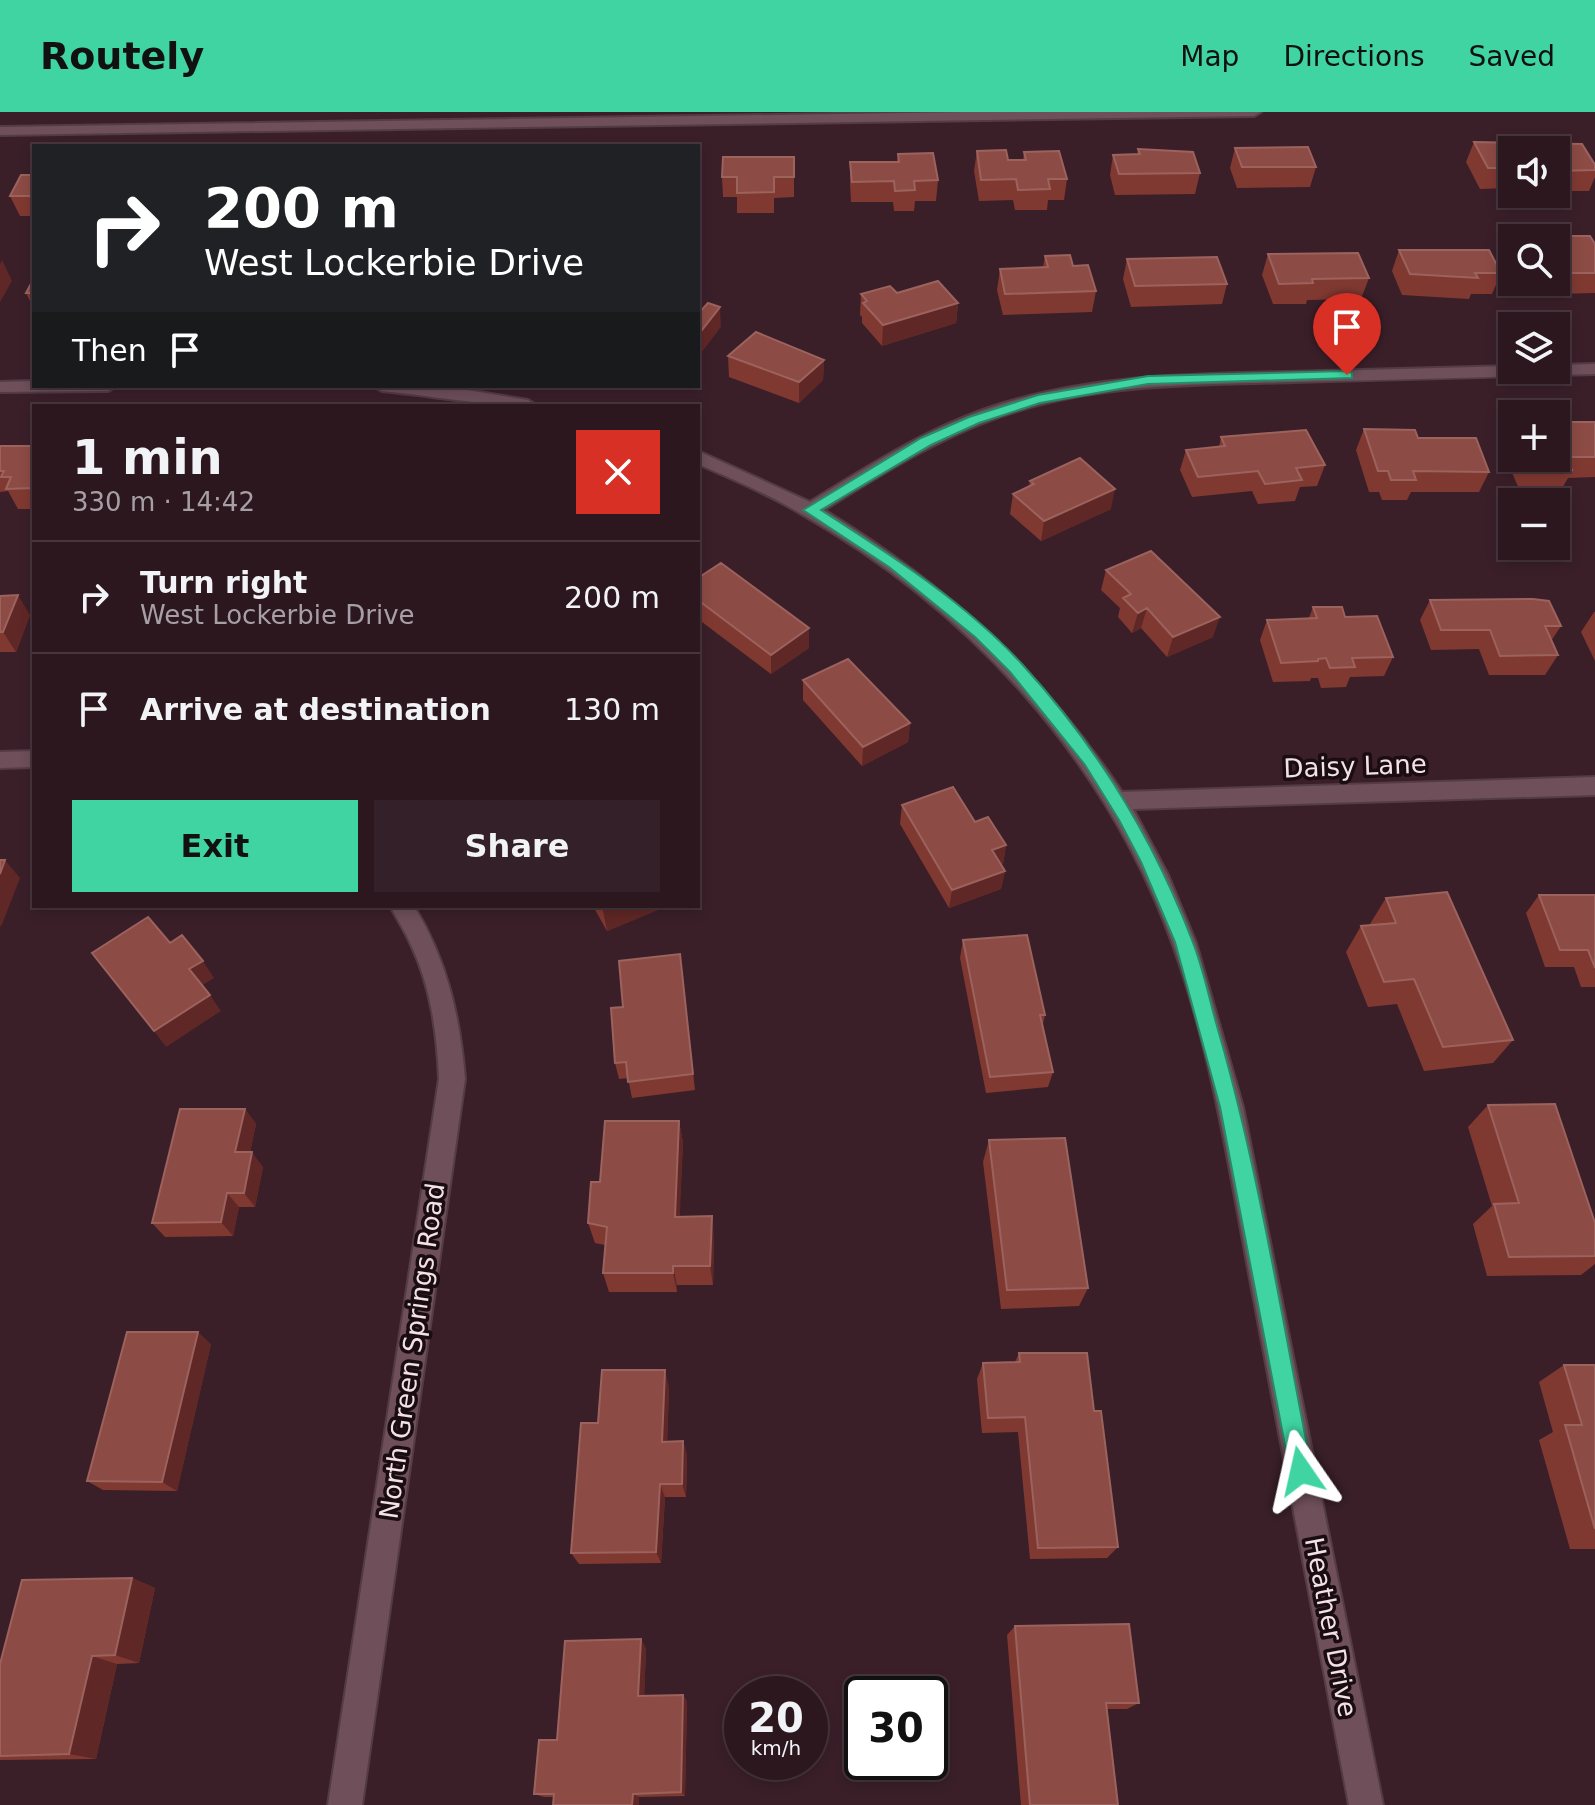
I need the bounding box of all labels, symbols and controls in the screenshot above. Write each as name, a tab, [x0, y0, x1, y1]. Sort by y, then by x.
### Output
text: Routely	[40, 34, 204, 78]
text: Map	[1180, 40, 1239, 73]
text: Directions	[1283, 40, 1424, 73]
text: Saved	[1468, 40, 1555, 73]
map controls	[1498, 136, 1570, 560]
button: sound	[1498, 136, 1570, 208]
text: 200 m	[204, 175, 399, 240]
icon: right	[72, 176, 176, 280]
button: search	[1498, 224, 1570, 296]
text: West Lockerbie Drive	[204, 242, 584, 283]
pin	[1313, 293, 1381, 375]
icon: arrive	[1325, 305, 1369, 349]
button: layers	[1498, 312, 1570, 384]
icon: arrive	[163, 328, 207, 372]
text: Then	[72, 333, 147, 368]
button: +	[1498, 400, 1570, 472]
text: 1 min	[72, 429, 223, 485]
button: close	[576, 430, 660, 514]
text: 330 m · 14:42	[72, 487, 255, 517]
button: −	[1498, 488, 1570, 560]
text: Turn right	[140, 565, 307, 600]
icon: right	[72, 575, 116, 619]
text: 200 m	[564, 580, 660, 615]
text: West Lockerbie Drive	[140, 600, 415, 630]
icon: arrive	[72, 687, 116, 731]
text: Arrive at destination	[140, 692, 491, 727]
text: 130 m	[564, 692, 660, 727]
street label: Daisy Lane	[1283, 749, 1427, 783]
button: Exit	[72, 800, 358, 892]
button: Share	[374, 800, 660, 892]
street label: North Green Springs Road	[374, 1181, 450, 1521]
position arrow	[1259, 1429, 1343, 1513]
street label: Heather Drive	[1299, 1535, 1363, 1719]
speed limit sign: 30	[844, 1676, 948, 1780]
text: 20	[748, 1695, 804, 1741]
text: km/h	[751, 1736, 801, 1760]

